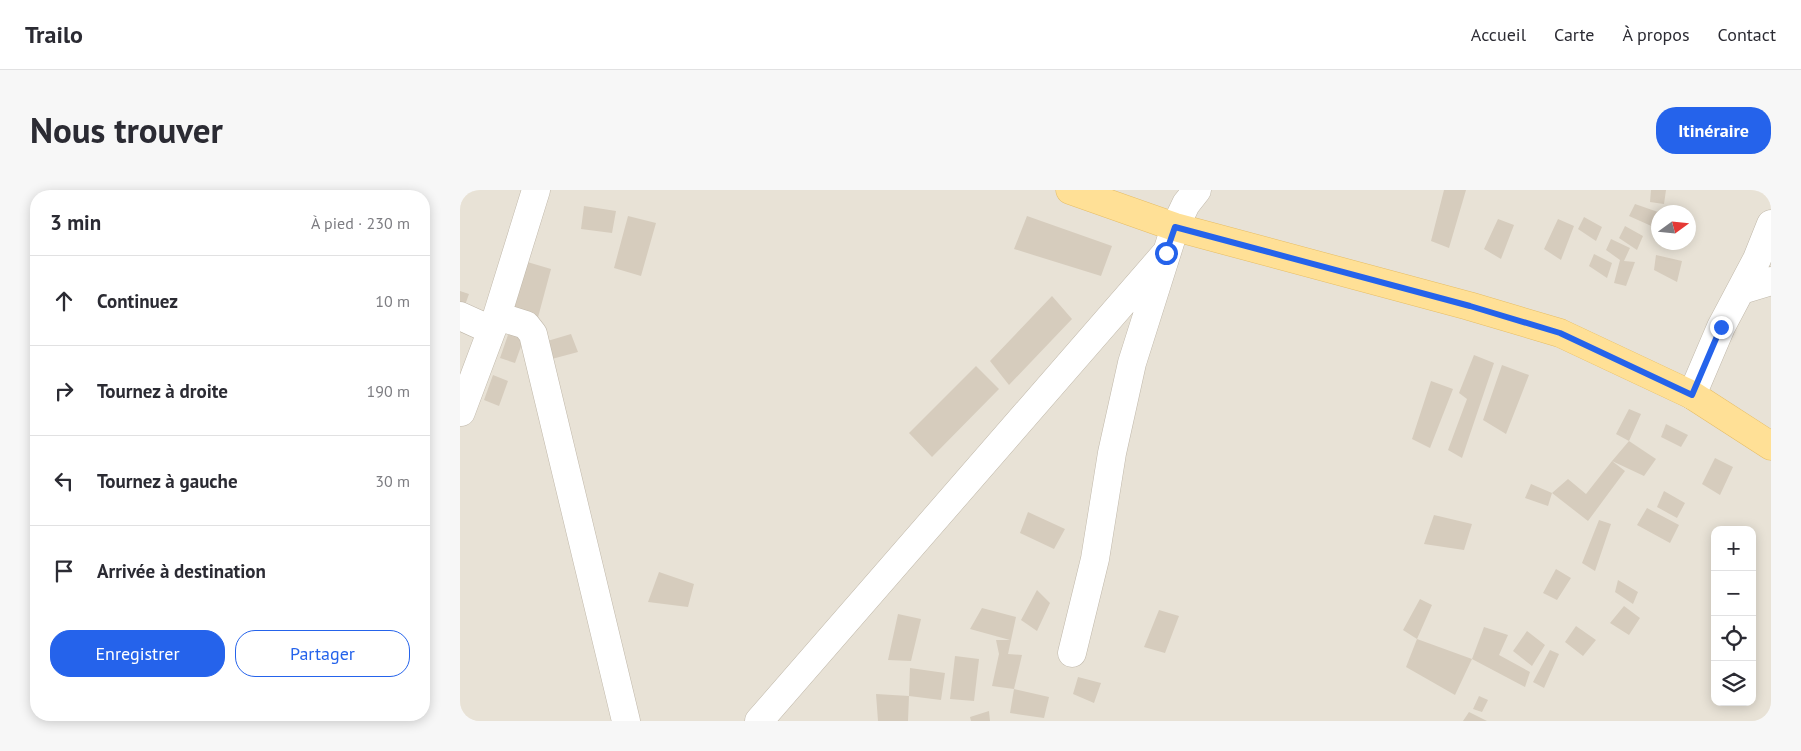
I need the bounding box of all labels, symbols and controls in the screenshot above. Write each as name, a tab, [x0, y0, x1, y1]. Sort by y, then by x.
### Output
text: Trailo	[25, 19, 83, 50]
text: Accueil	[1471, 23, 1526, 46]
text: Carte	[1554, 23, 1595, 46]
text: À propos	[1623, 23, 1690, 46]
text: Contact	[1718, 23, 1776, 46]
text: Nous trouver	[30, 107, 223, 153]
button: Itinéraire	[1656, 107, 1771, 154]
north arrow	[1651, 205, 1696, 250]
text: 3 min	[50, 209, 101, 236]
text: À pied · 230 m	[311, 213, 410, 233]
route start	[1155, 242, 1178, 265]
icon: ahead	[50, 287, 78, 315]
text: Continuez	[97, 289, 178, 313]
text: 10 m	[375, 291, 410, 311]
route end	[1710, 316, 1733, 339]
icon: right	[50, 377, 78, 405]
text: Tournez à droite	[97, 379, 228, 403]
text: 190 m	[367, 381, 410, 401]
icon: left	[50, 467, 78, 495]
text: Tournez à gauche	[97, 469, 238, 493]
text: 30 m	[375, 471, 410, 491]
map controls	[1711, 526, 1756, 706]
button: +	[1711, 526, 1756, 571]
icon: arrive	[50, 557, 78, 585]
text: Arrivée à destination	[97, 559, 266, 583]
button: −	[1711, 571, 1756, 616]
button: locate	[1711, 616, 1756, 661]
button: Enregistrer	[50, 630, 225, 677]
button: Partager	[235, 630, 410, 677]
button: layers	[1711, 661, 1756, 706]

